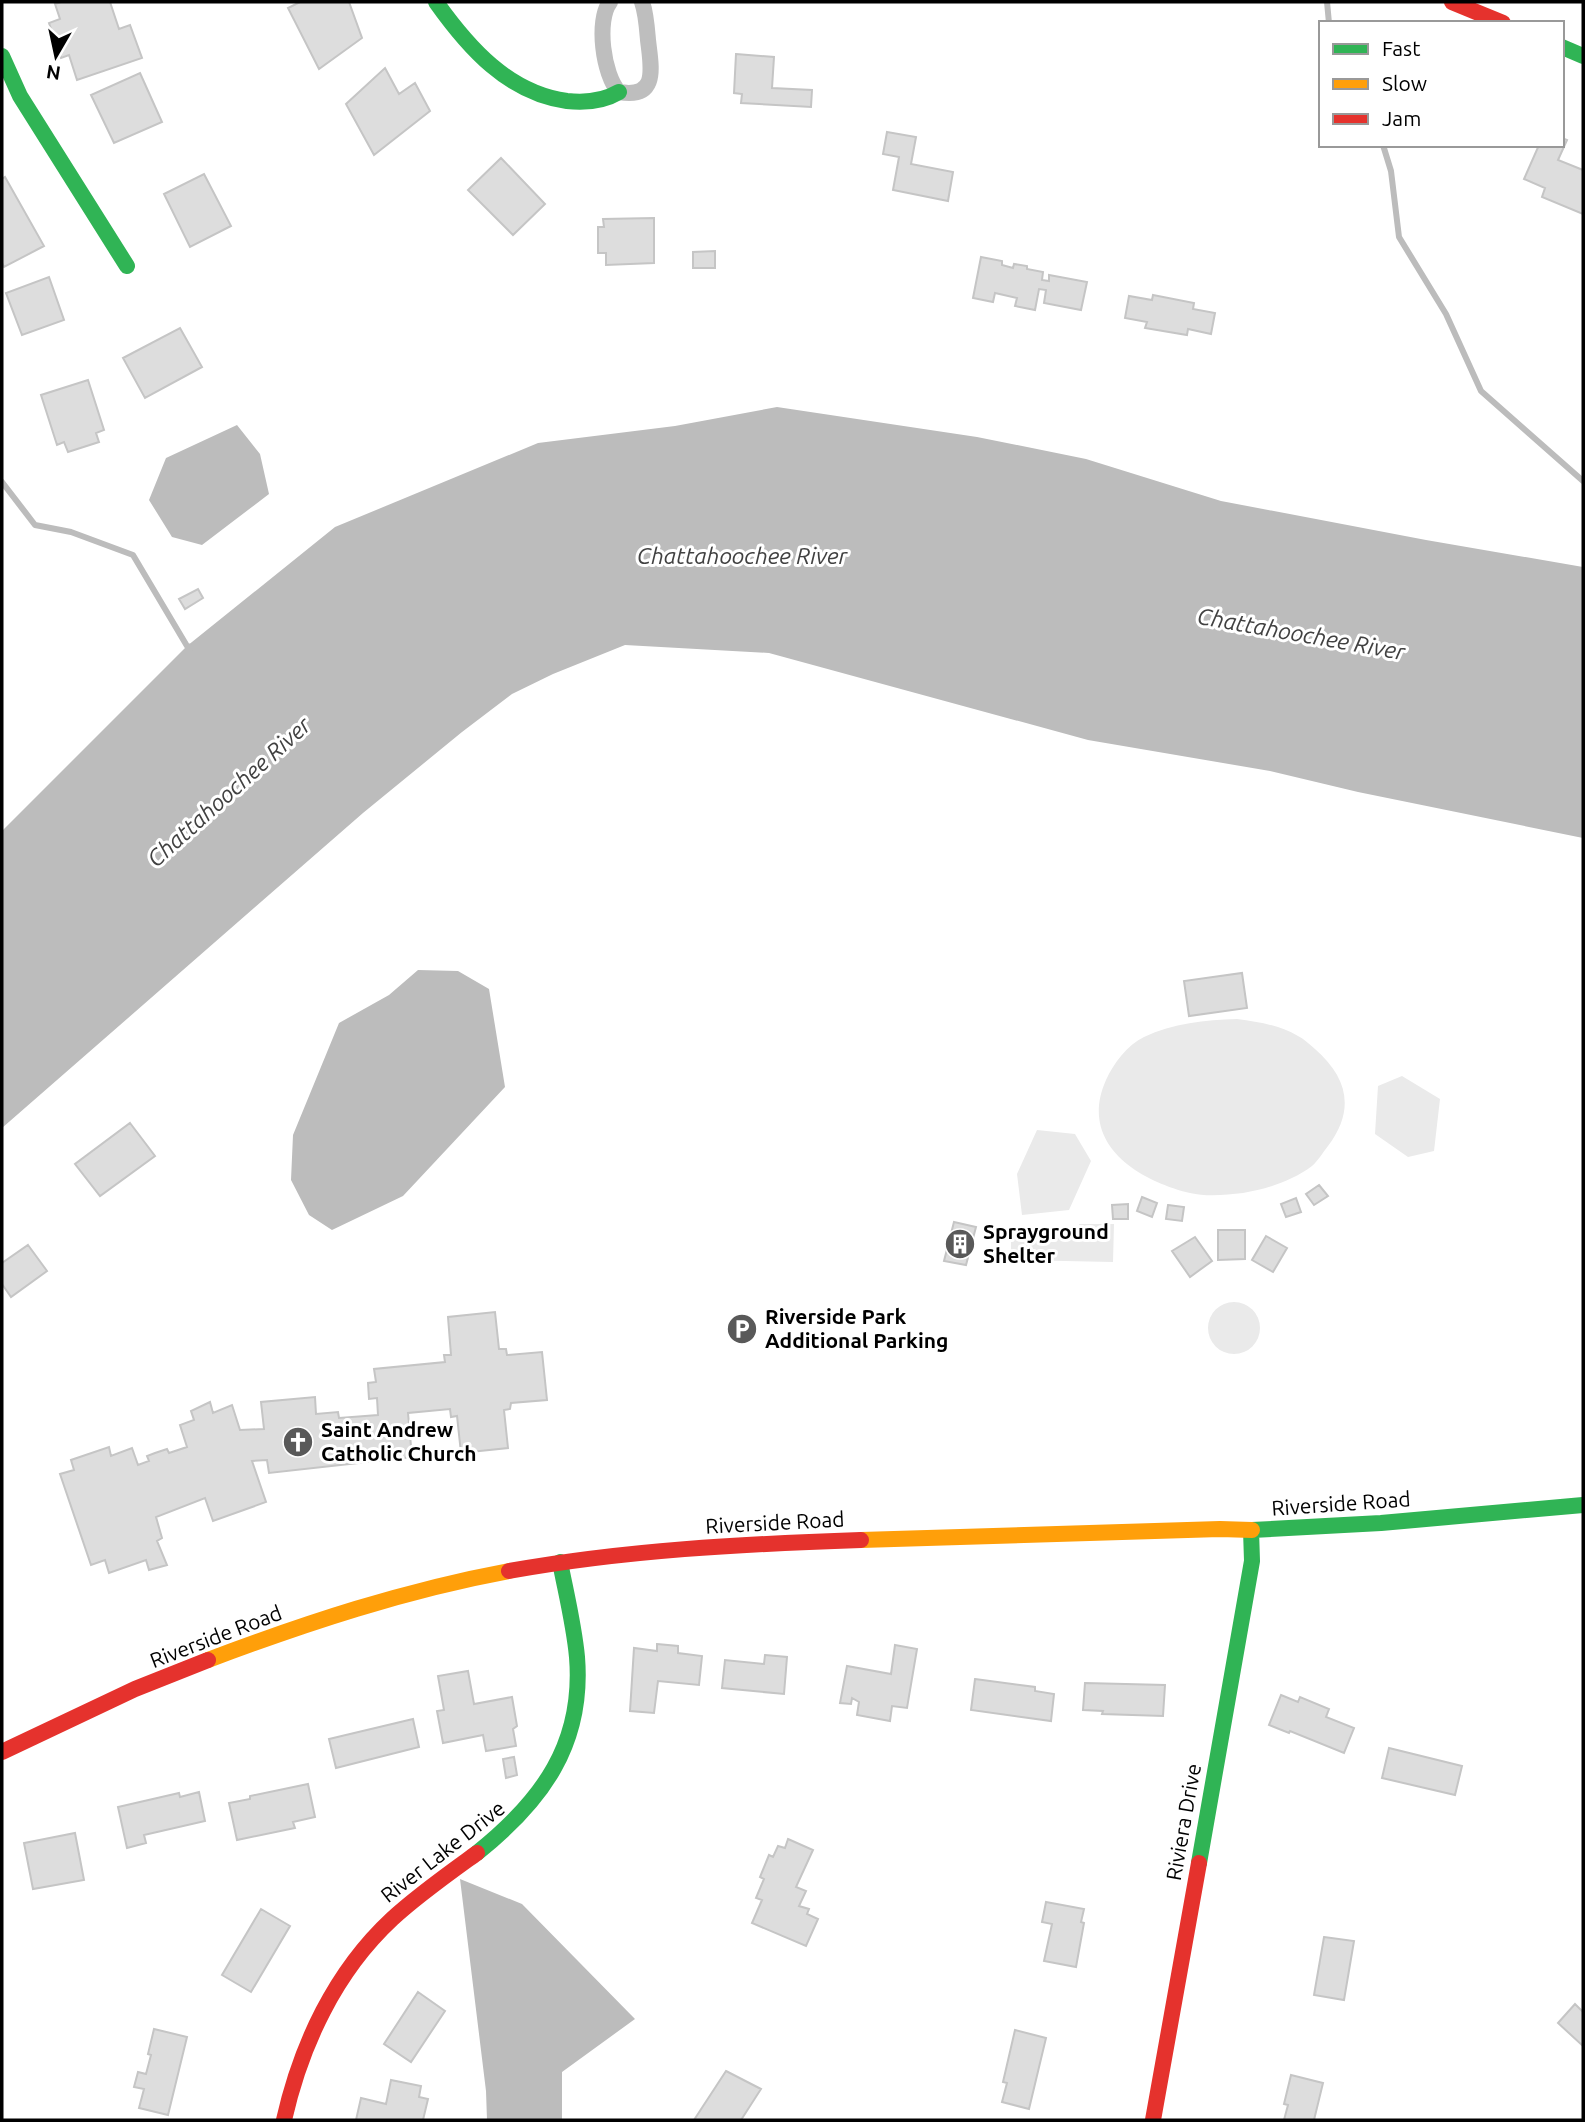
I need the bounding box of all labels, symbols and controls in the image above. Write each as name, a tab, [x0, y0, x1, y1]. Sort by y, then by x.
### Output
north arrow	[21, 21, 91, 91]
legend	[1319, 21, 1564, 147]
text: Fast	[1382, 36, 1420, 60]
text: N	[45, 61, 62, 85]
text: Slow	[1382, 71, 1427, 95]
text: Jam	[1382, 106, 1421, 130]
water label: Chattahoochee River	[637, 543, 849, 568]
water label: Chattahoochee River	[1195, 603, 1408, 664]
water label: Chattahoochee River	[142, 711, 316, 871]
place label: Sprayground Shelter	[983, 1219, 1109, 1267]
building icon: Sprayground Shelter	[943, 1227, 977, 1261]
place label: Riverside Park Additional Parking	[765, 1304, 948, 1352]
parking icon: Riverside Park Additional Parking	[725, 1312, 759, 1346]
place label: Saint Andrew Catholic Church	[321, 1417, 477, 1465]
church icon: Saint Andrew Catholic Church	[281, 1425, 315, 1459]
street label: Riverside Road	[1271, 1486, 1411, 1520]
street label: Riverside Road	[705, 1506, 845, 1538]
street label: Riverside Road	[146, 1600, 285, 1672]
street label: Riviera Drive	[1161, 1761, 1205, 1882]
street label: River Lake Drive	[376, 1795, 509, 1907]

